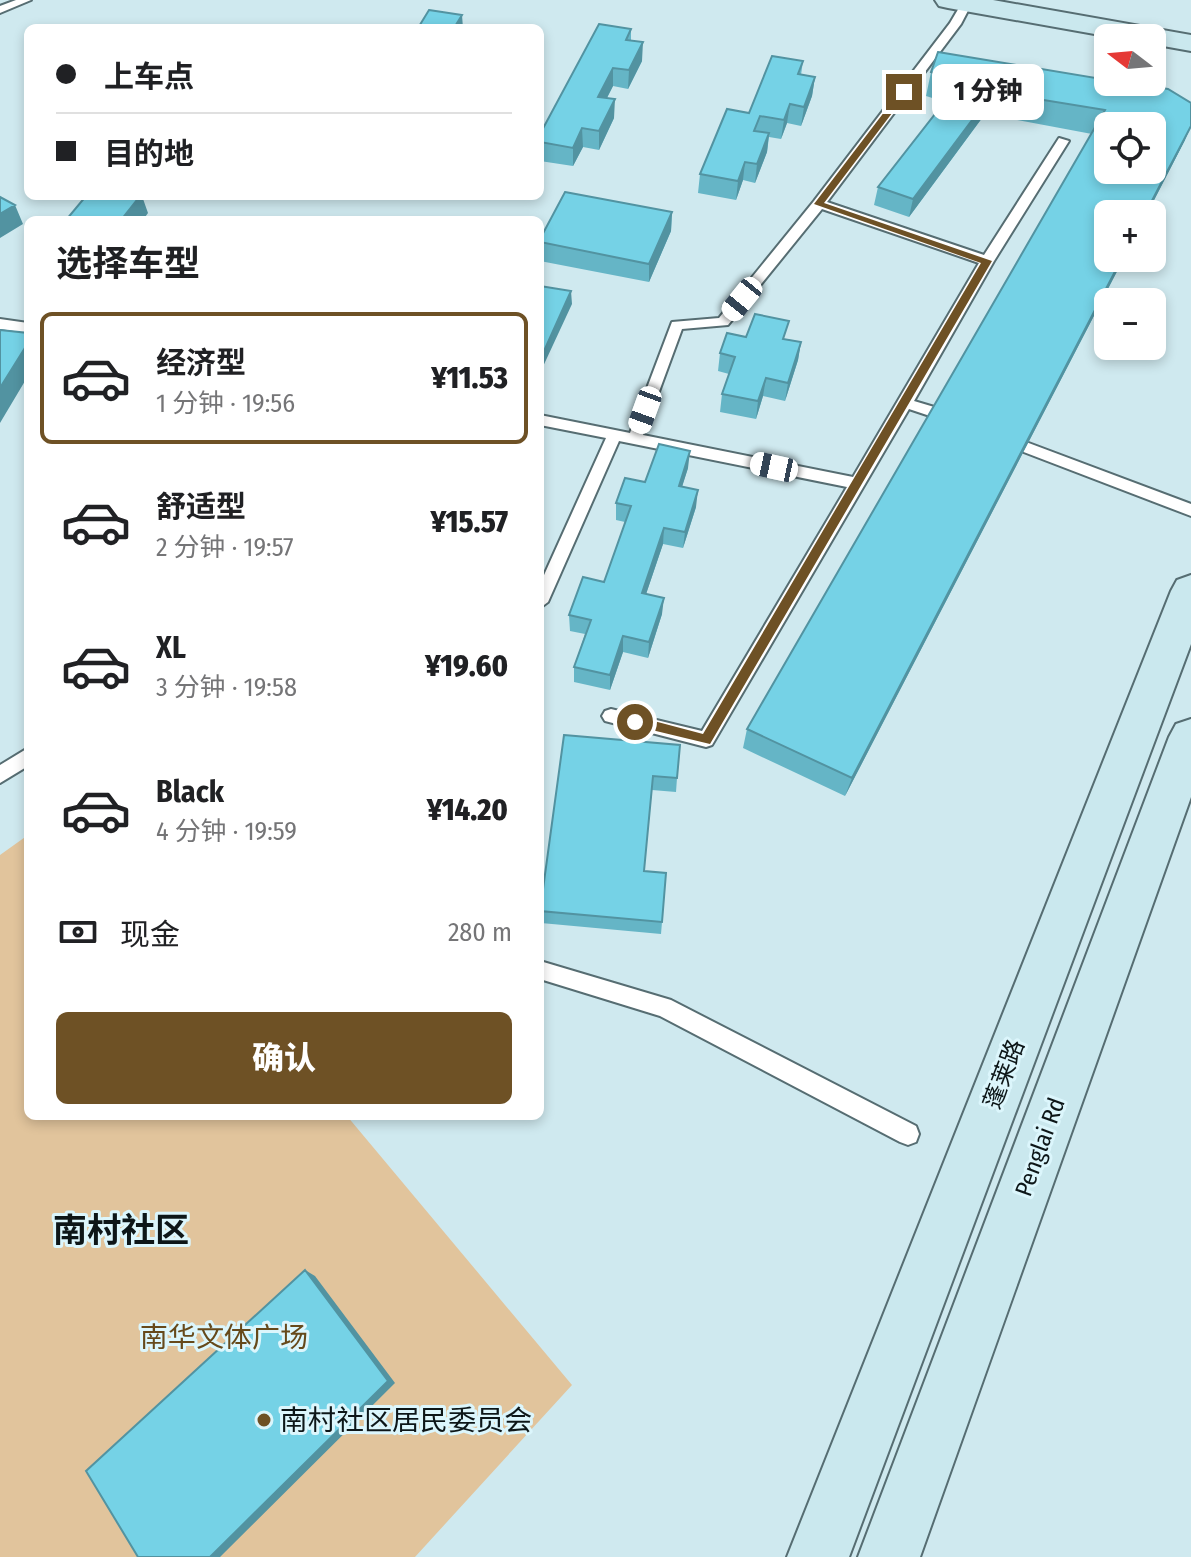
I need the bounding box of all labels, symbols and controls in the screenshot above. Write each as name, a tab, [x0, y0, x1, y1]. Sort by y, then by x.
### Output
north arrow	[1094, 24, 1166, 96]
map controls	[1094, 24, 1166, 360]
text: 上车点	[104, 59, 194, 95]
callout: 1 分钟	[932, 64, 1044, 120]
route end	[886, 74, 922, 110]
text: 1 分钟	[954, 76, 1022, 107]
button: locate	[1094, 112, 1166, 184]
text: 目的地	[104, 136, 194, 172]
button: +	[1094, 200, 1166, 272]
text: 选择车型	[56, 242, 200, 286]
car	[718, 273, 766, 325]
button: −	[1094, 288, 1166, 360]
icon: car	[60, 342, 132, 414]
text: 经济型	[156, 345, 246, 381]
text: ¥11.53	[431, 360, 508, 396]
car	[626, 383, 664, 437]
text: 1 分钟 · 19:56	[156, 388, 295, 419]
car	[748, 450, 800, 484]
icon: car	[60, 486, 132, 558]
text: 舒适型	[156, 489, 246, 525]
text: ¥15.57	[431, 504, 508, 540]
text: 2 分钟 · 19:57	[156, 532, 294, 563]
icon: car	[60, 630, 132, 702]
text: XL	[156, 630, 186, 666]
text: ¥19.60	[425, 648, 508, 684]
text: 3 分钟 · 19:58	[156, 672, 297, 703]
route start	[617, 704, 653, 740]
icon: car	[60, 774, 132, 846]
text: Black	[156, 774, 224, 810]
text: ¥14.20	[427, 792, 508, 828]
text: 4 分钟 · 19:59	[156, 816, 297, 847]
icon: cash	[56, 910, 100, 954]
text: 现金	[120, 917, 180, 953]
text: 280 m	[448, 917, 512, 948]
button: 确认	[56, 1012, 512, 1104]
street label: 蓬莱路	[978, 1035, 1030, 1113]
street label: Penglai Rd	[1009, 1094, 1071, 1200]
district label: 南村社区	[53, 1210, 189, 1251]
park label: 南华文体广场	[140, 1321, 308, 1354]
place label: 南村社区居民委员会	[280, 1404, 532, 1437]
marker: 南村社区居民委员会	[255, 1411, 273, 1429]

